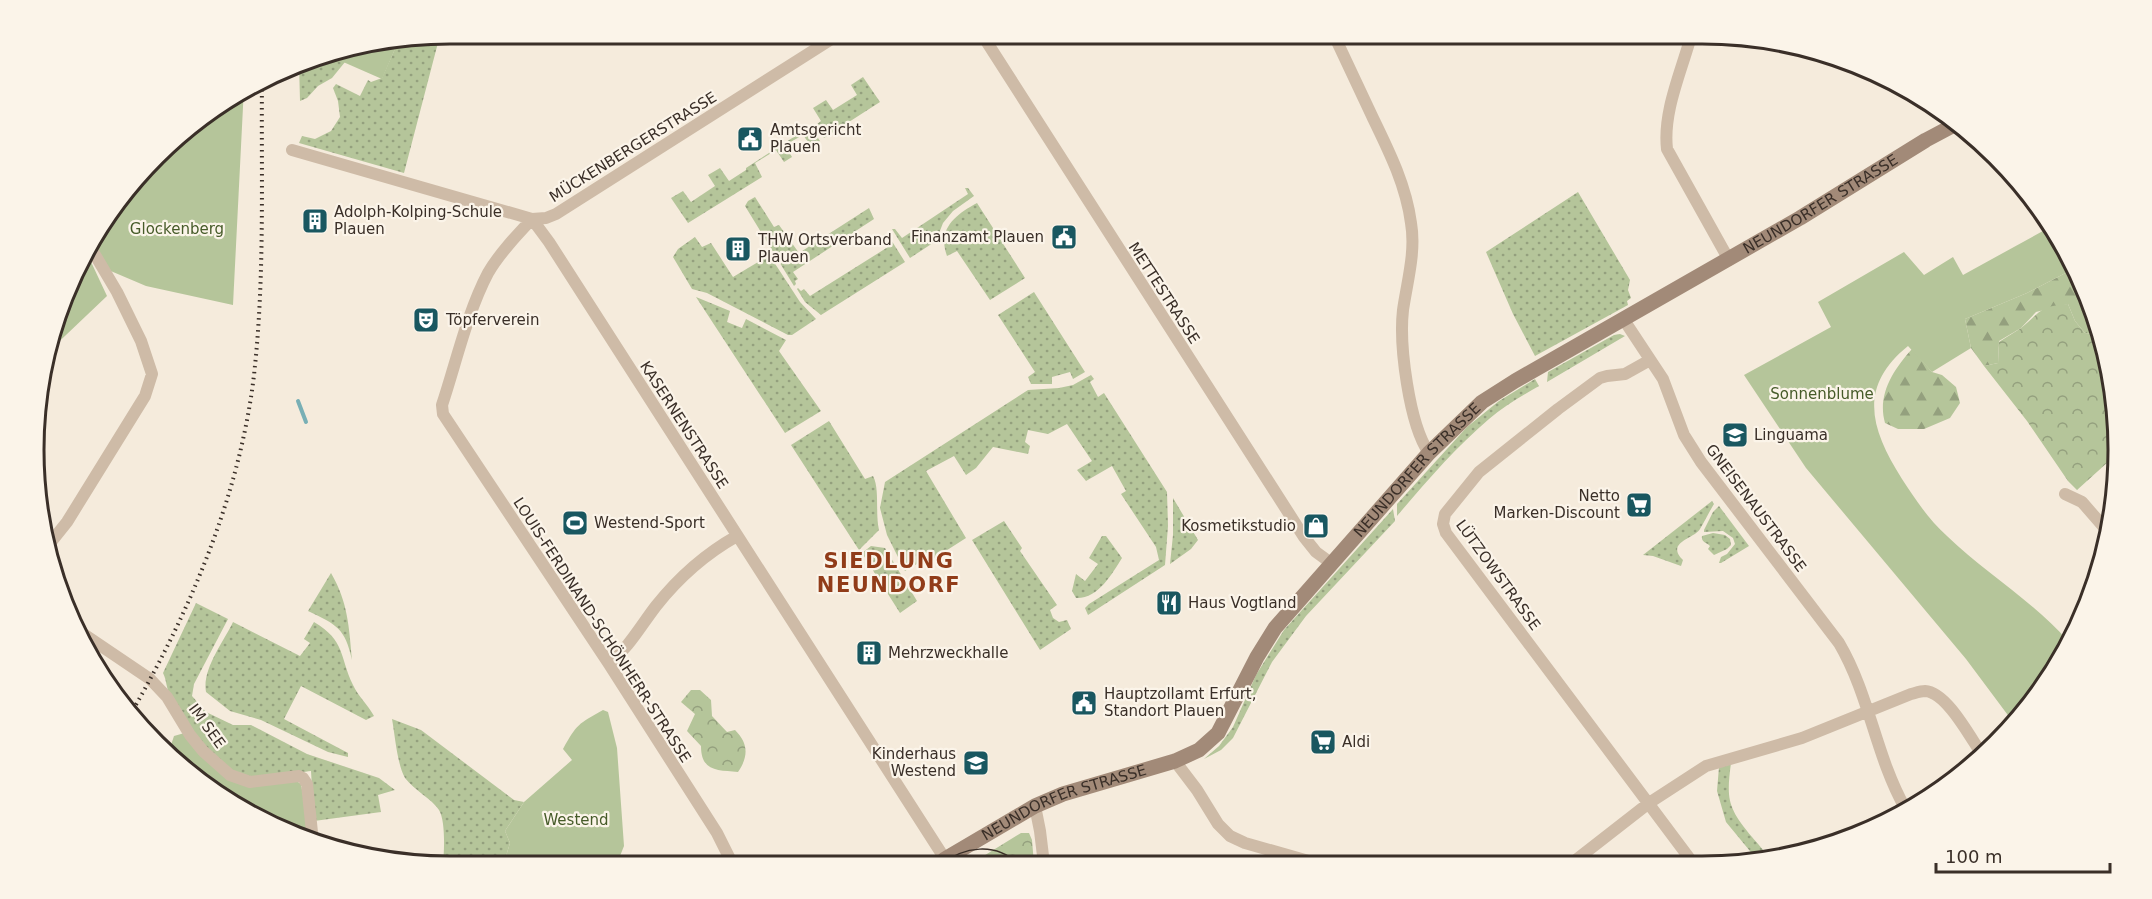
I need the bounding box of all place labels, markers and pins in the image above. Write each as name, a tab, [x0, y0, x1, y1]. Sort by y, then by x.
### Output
place label: Amtsgericht Plauen	[770, 121, 861, 156]
public building icon: Amtsgericht Plauen	[735, 124, 765, 154]
place label: Adolph-Kolping-Schule Plauen	[334, 203, 502, 238]
building icon: Adolph-Kolping-Schule Plauen	[300, 206, 330, 236]
public building icon: Finanzamt Plauen	[1049, 222, 1079, 252]
place label: Finanzamt Plauen	[911, 228, 1044, 246]
place label: THW Ortsverband Plauen	[757, 231, 892, 266]
building icon: THW Ortsverband Plauen	[723, 234, 753, 264]
theatre icon: Töpferverein	[411, 305, 441, 335]
place label: Töpferverein	[445, 311, 539, 329]
school or university icon: Linguama	[1720, 420, 1750, 450]
place label: Linguama	[1754, 426, 1828, 444]
place label: Netto Marken-Discount	[1494, 487, 1620, 522]
supermarket icon: Netto Marken-Discount	[1624, 490, 1654, 520]
sports icon: Westend-Sport	[560, 508, 590, 538]
shop icon: Kosmetikstudio	[1301, 511, 1331, 541]
place label: Westend-Sport	[594, 514, 705, 532]
place label: Kosmetikstudio	[1181, 517, 1296, 535]
restaurant icon: Haus Vogtland	[1154, 588, 1184, 618]
place label: Haus Vogtland	[1188, 594, 1297, 612]
building icon: Mehrzweckhalle	[854, 638, 884, 668]
place label: Mehrzweckhalle	[888, 644, 1008, 662]
place label: Hauptzollamt Erfurt, Standort Plauen	[1104, 685, 1256, 720]
public building icon: Hauptzollamt Erfurt, Standort Plauen	[1069, 688, 1099, 718]
supermarket icon: Aldi	[1308, 727, 1338, 757]
place label: Aldi	[1342, 733, 1370, 751]
place label: Kinderhaus Westend	[872, 745, 956, 780]
school or university icon: Kinderhaus Westend	[961, 748, 991, 778]

